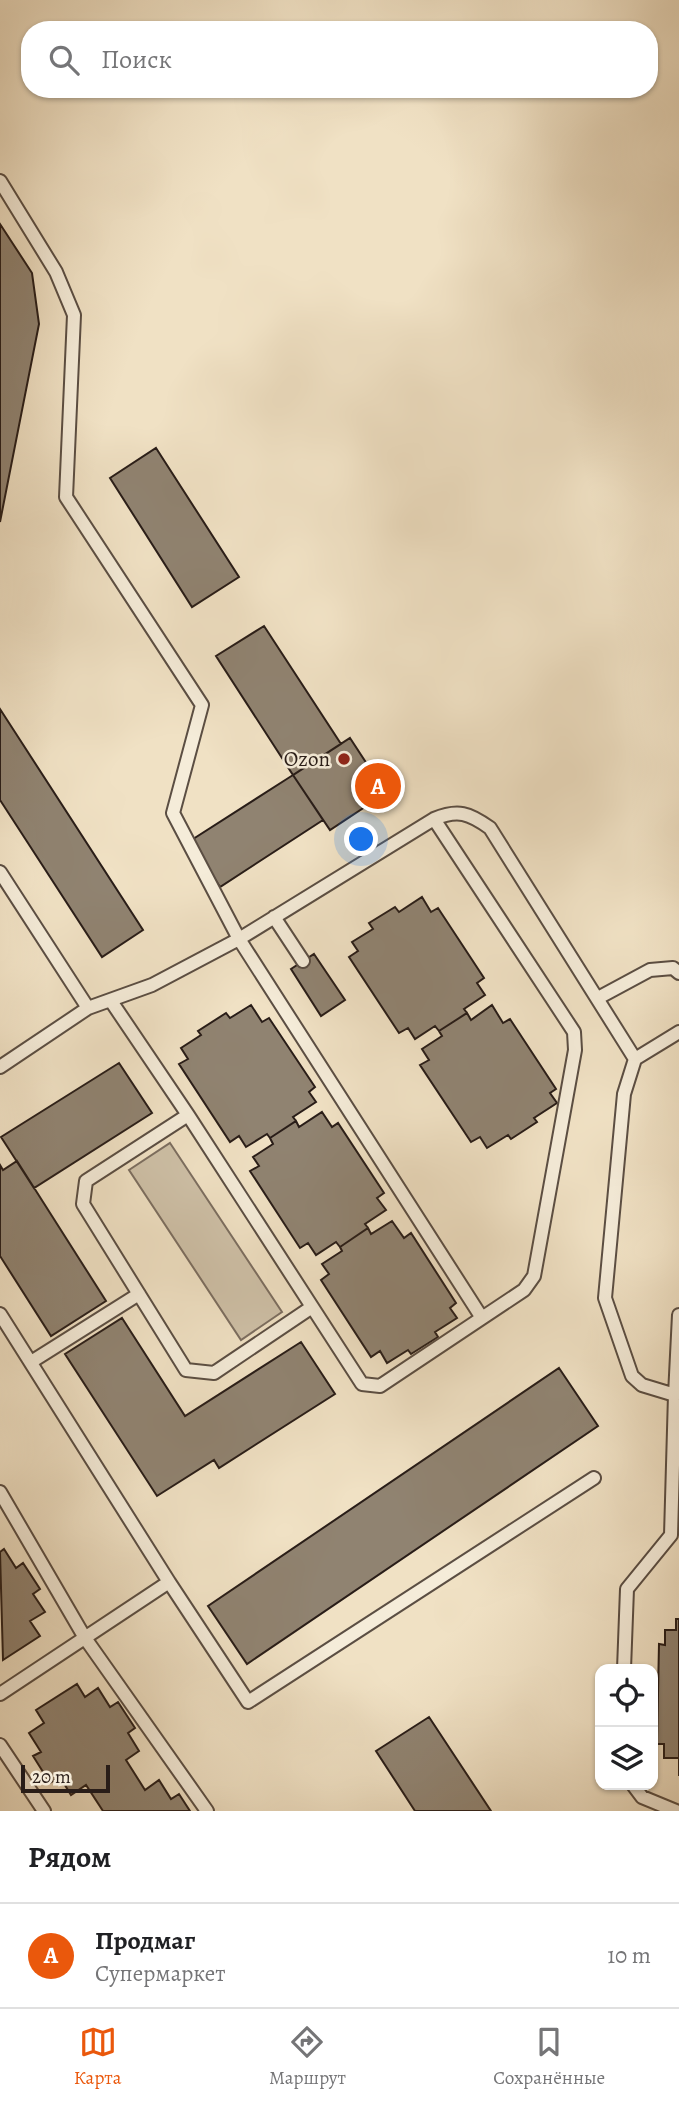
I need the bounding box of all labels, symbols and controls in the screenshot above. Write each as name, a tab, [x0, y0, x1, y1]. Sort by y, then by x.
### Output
search box	[21, 21, 658, 98]
icon: search	[45, 41, 83, 79]
text: Поиск	[101, 42, 172, 77]
place label: Ozon	[284, 745, 330, 773]
marker: Ozon	[336, 751, 352, 767]
pin: A	[355, 760, 401, 812]
your location	[344, 822, 378, 856]
map controls	[595, 1664, 658, 1790]
button: locate	[595, 1664, 658, 1727]
button: layers	[595, 1727, 658, 1790]
scale bar	[21, 1762, 110, 1794]
text: 20 m	[32, 1764, 71, 1790]
text: Рядом	[28, 1837, 111, 1877]
text: Продмаг	[95, 1923, 195, 1958]
text: A	[44, 1940, 58, 1971]
text: 10 m	[607, 1940, 651, 1971]
text: Супермаркет	[95, 1958, 226, 1989]
tab: Карта	[74, 2023, 122, 2091]
tab: Маршрут	[269, 2023, 346, 2091]
tab: Сохранённые	[493, 2023, 605, 2091]

